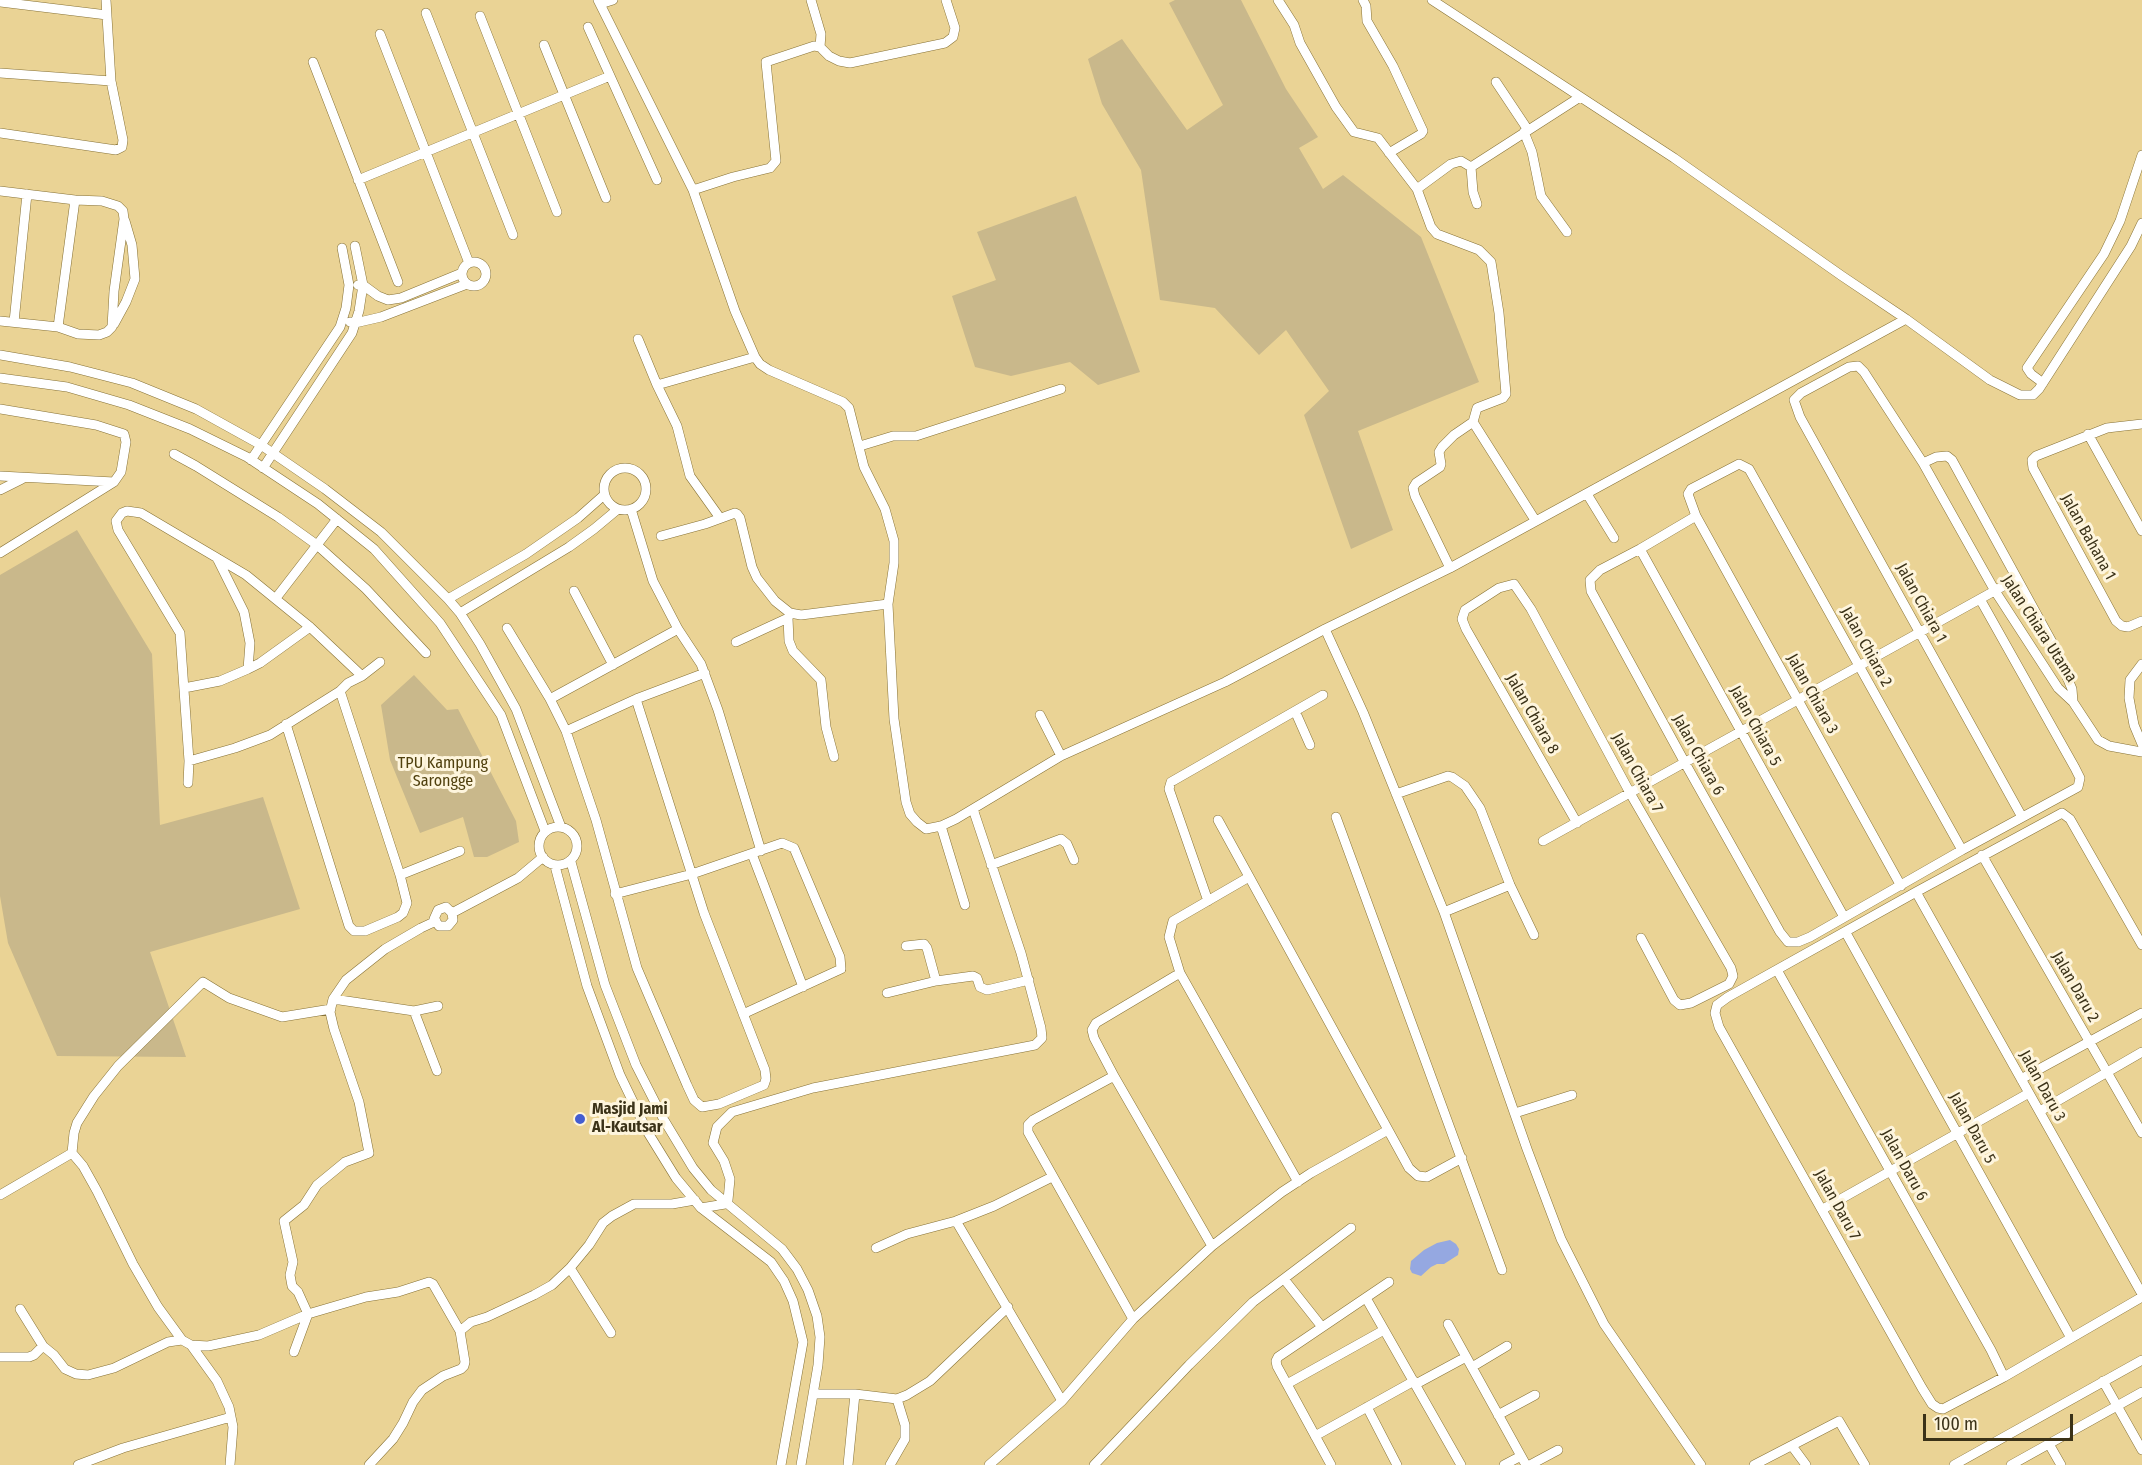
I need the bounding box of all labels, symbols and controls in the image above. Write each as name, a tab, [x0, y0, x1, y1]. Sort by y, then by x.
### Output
street label: Jalan Bahana 1	[2056, 491, 2120, 583]
street label: Jalan Chiara 1	[1891, 560, 1951, 646]
street label: Jalan Chiara Utama	[1997, 572, 2081, 686]
street label: Jalan Chiara 2	[1836, 604, 1896, 690]
street label: Jalan Chiara 3	[1782, 651, 1842, 737]
street label: Jalan Chiara 8	[1501, 671, 1563, 757]
street label: Jalan Chiara 5	[1725, 683, 1785, 769]
street label: Jalan Chiara 6	[1668, 711, 1728, 799]
street label: Jalan Chiara 7	[1607, 730, 1667, 816]
park label: TPU Kampung Sarongge	[398, 754, 488, 792]
street label: Jalan Daru 2	[2047, 948, 2103, 1026]
street label: Jalan Daru 3	[2015, 1047, 2069, 1125]
street label: Jalan Daru 5	[1945, 1089, 1999, 1167]
place label: Masjid Jami Al-Kautsar	[592, 1100, 668, 1138]
marker: Masjid Jami Al-Kautsar	[573, 1112, 587, 1126]
street label: Jalan Daru 6	[1876, 1126, 1932, 1204]
street label: Jalan Daru 7	[1810, 1167, 1864, 1243]
scale bar	[1926, 1402, 2076, 1440]
text: 100 m	[1934, 1413, 1978, 1435]

